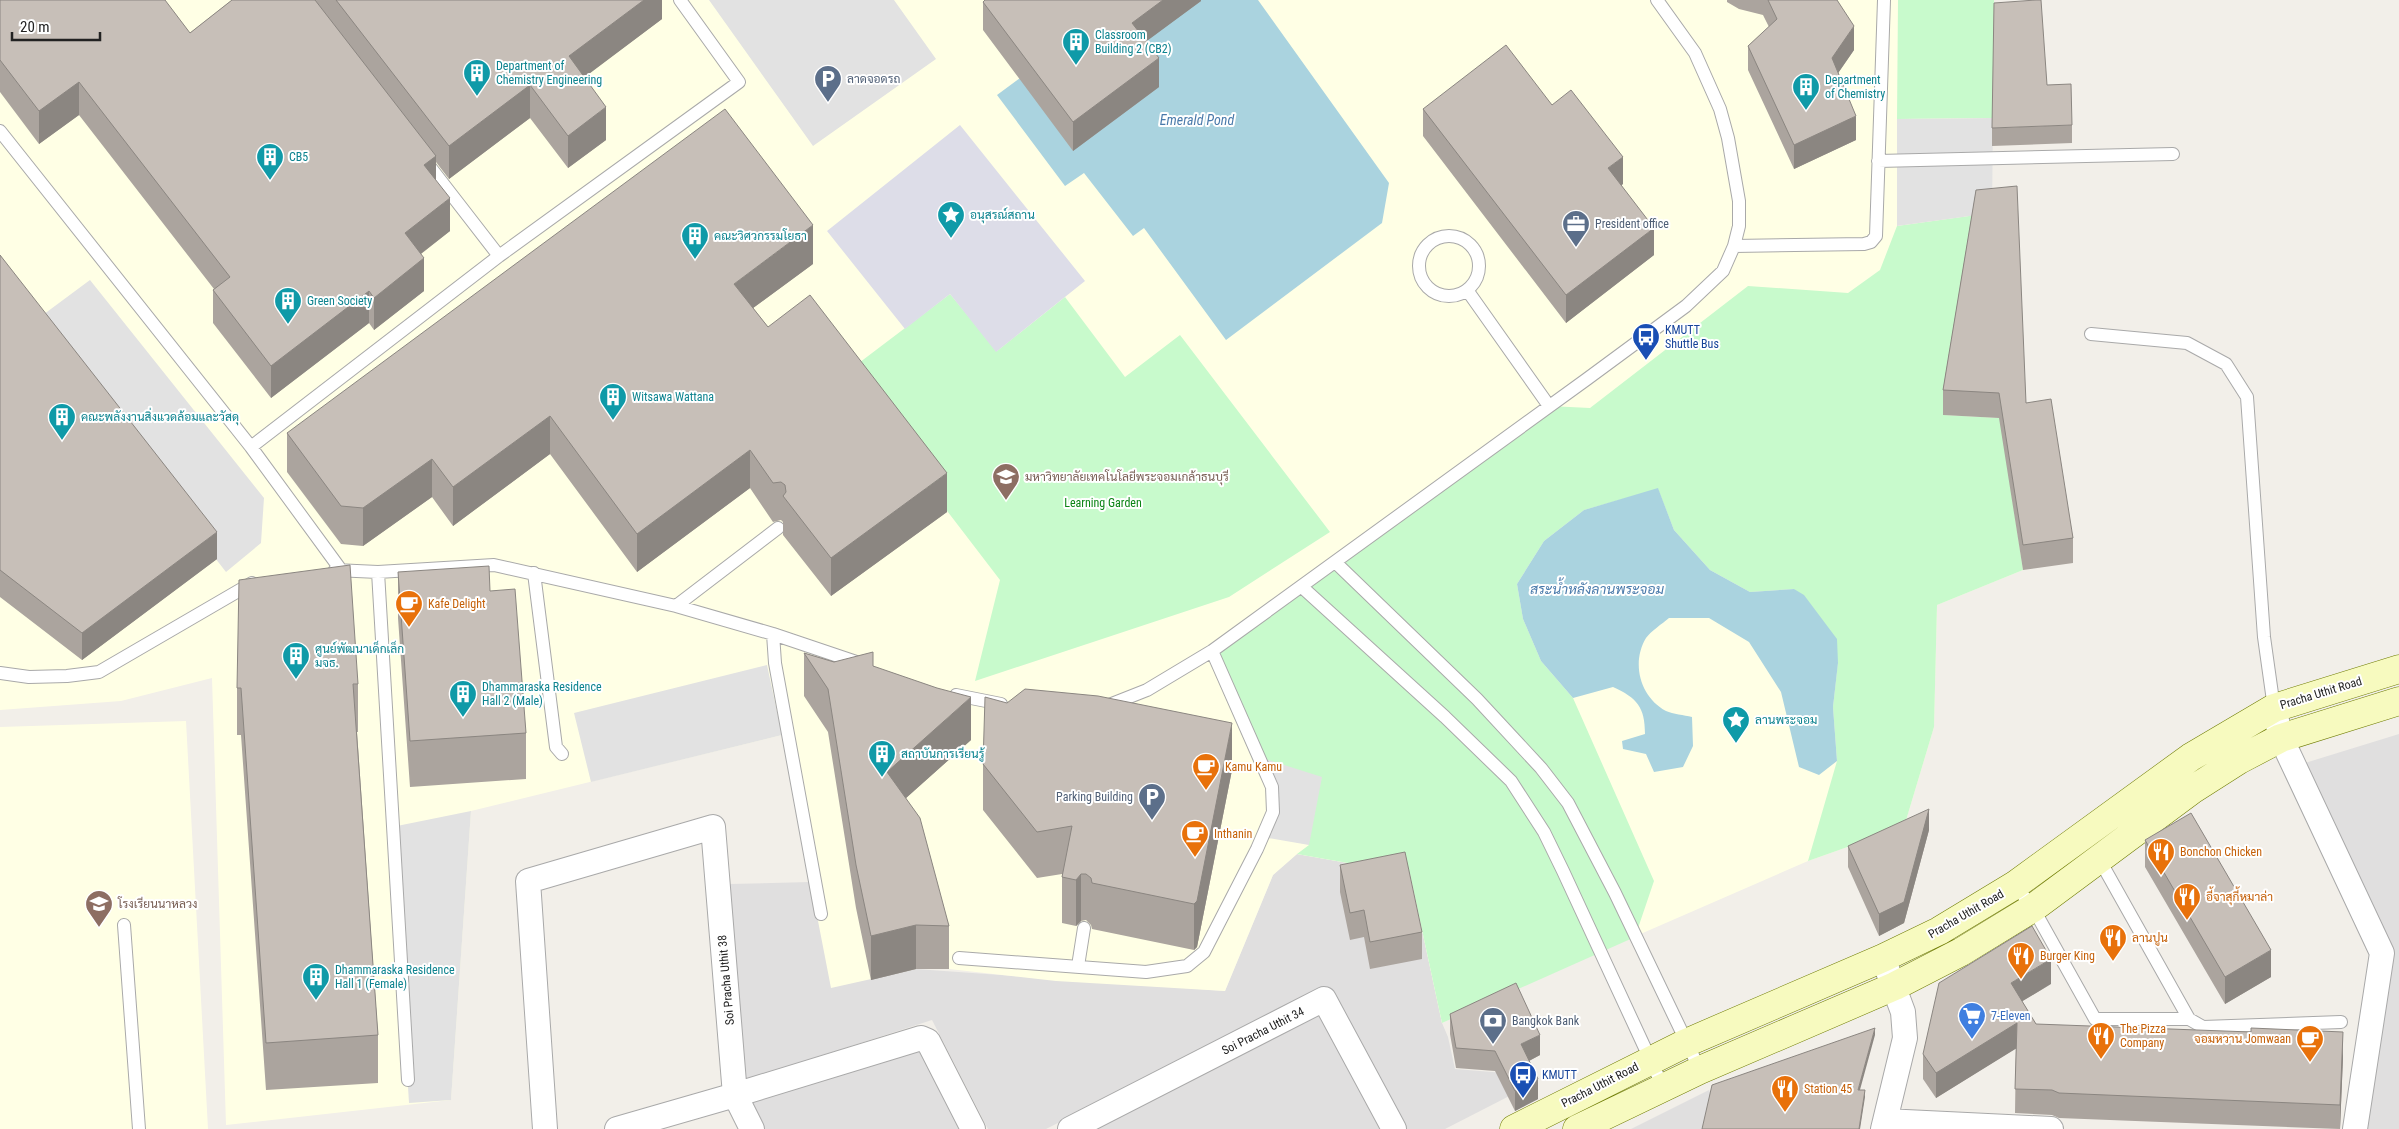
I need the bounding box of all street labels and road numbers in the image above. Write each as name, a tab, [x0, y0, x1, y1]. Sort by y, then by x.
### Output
street label: Pracha Uthit Road	[2278, 674, 2364, 712]
street label: Pracha Uthit Road	[1926, 887, 2006, 941]
street label: Soi Pracha Uthit 38	[715, 934, 737, 1026]
street label: Soi Pracha Uthit 34	[1220, 1004, 1307, 1058]
street label: Pracha Uthit Road	[1559, 1059, 1641, 1111]

